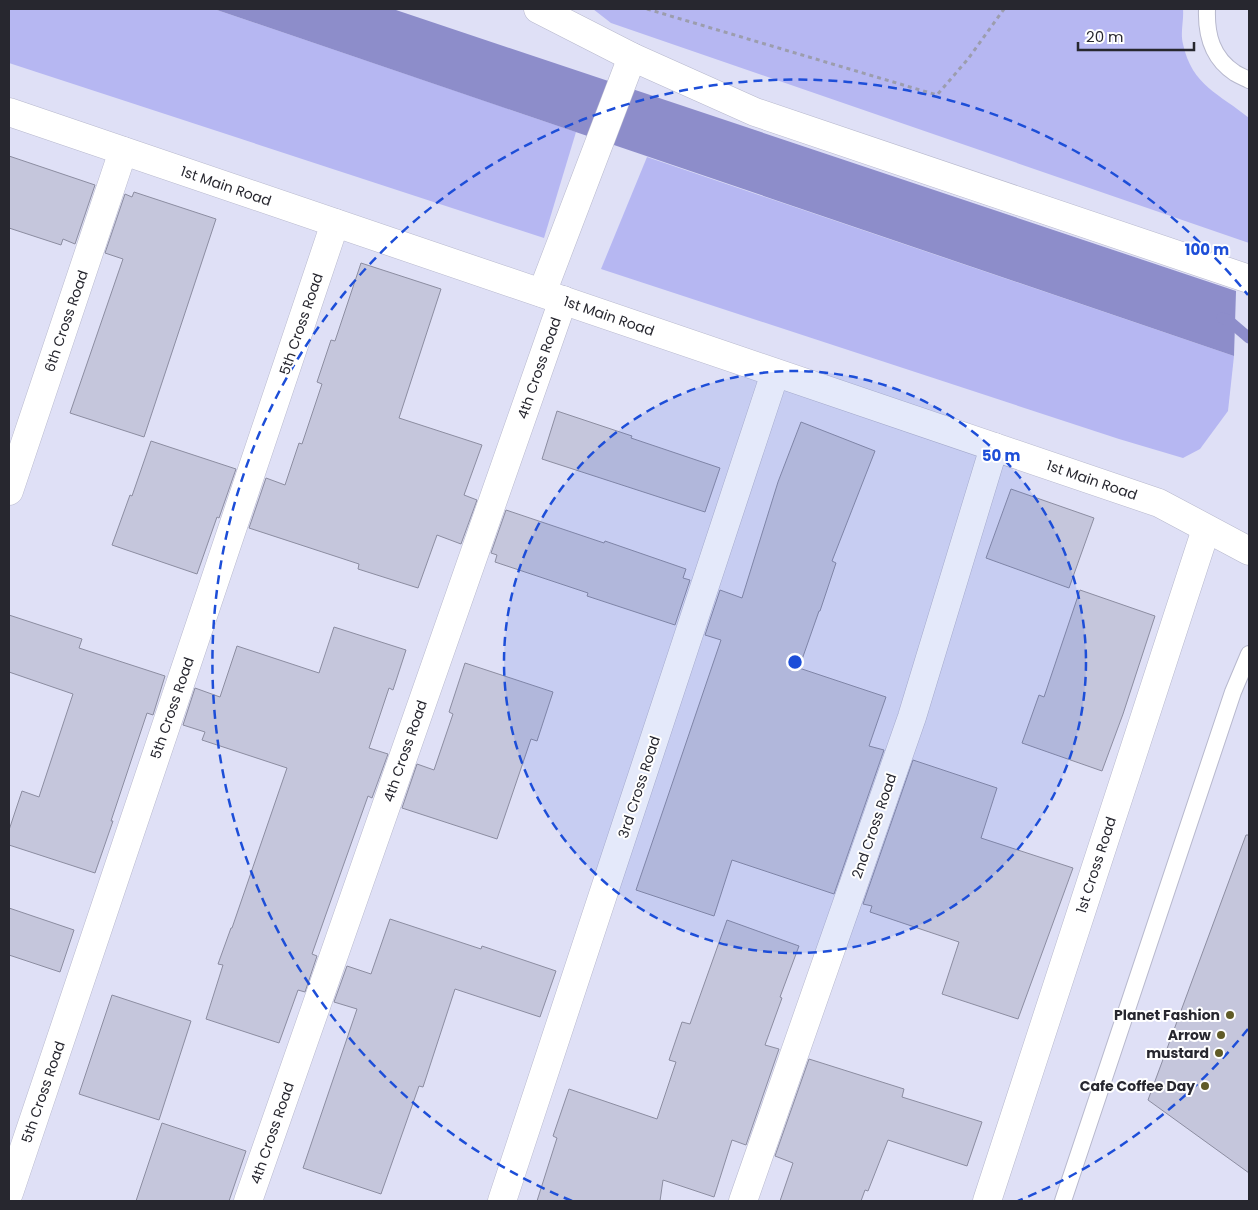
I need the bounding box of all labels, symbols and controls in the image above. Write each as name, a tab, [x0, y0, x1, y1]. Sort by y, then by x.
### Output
scale bar	[1078, 20, 1194, 52]
text: 20 m	[1086, 26, 1124, 47]
street label: 1st Main Road	[178, 161, 274, 211]
text: 100 m	[1185, 239, 1229, 260]
street label: 6th Cross Road	[39, 267, 93, 375]
street label: 5th Cross Road	[274, 270, 328, 378]
street label: 1st Main Road	[561, 291, 657, 341]
street label: 4th Cross Road	[512, 314, 566, 422]
text: 50 m	[982, 445, 1020, 466]
street label: 1st Main Road	[1044, 455, 1140, 505]
centre of rings	[786, 653, 804, 671]
street label: 5th Cross Road	[145, 654, 199, 762]
street label: 4th Cross Road	[378, 697, 432, 805]
street label: 3rd Cross Road	[613, 733, 665, 841]
street label: 2nd Cross Road	[847, 771, 901, 881]
street label: 1st Cross Road	[1071, 814, 1121, 916]
place label: Planet Fashion	[1114, 1005, 1220, 1025]
marker: Planet Fashion	[1224, 1009, 1236, 1021]
place label: Arrow	[1168, 1025, 1212, 1045]
marker: Arrow	[1215, 1029, 1227, 1041]
street label: 5th Cross Road	[16, 1038, 70, 1146]
place label: mustard	[1146, 1043, 1209, 1063]
marker: mustard	[1213, 1047, 1225, 1059]
place label: Cafe Coffee Day	[1080, 1076, 1195, 1096]
street label: 4th Cross Road	[245, 1079, 299, 1187]
marker: Cafe Coffee Day	[1199, 1080, 1211, 1092]

